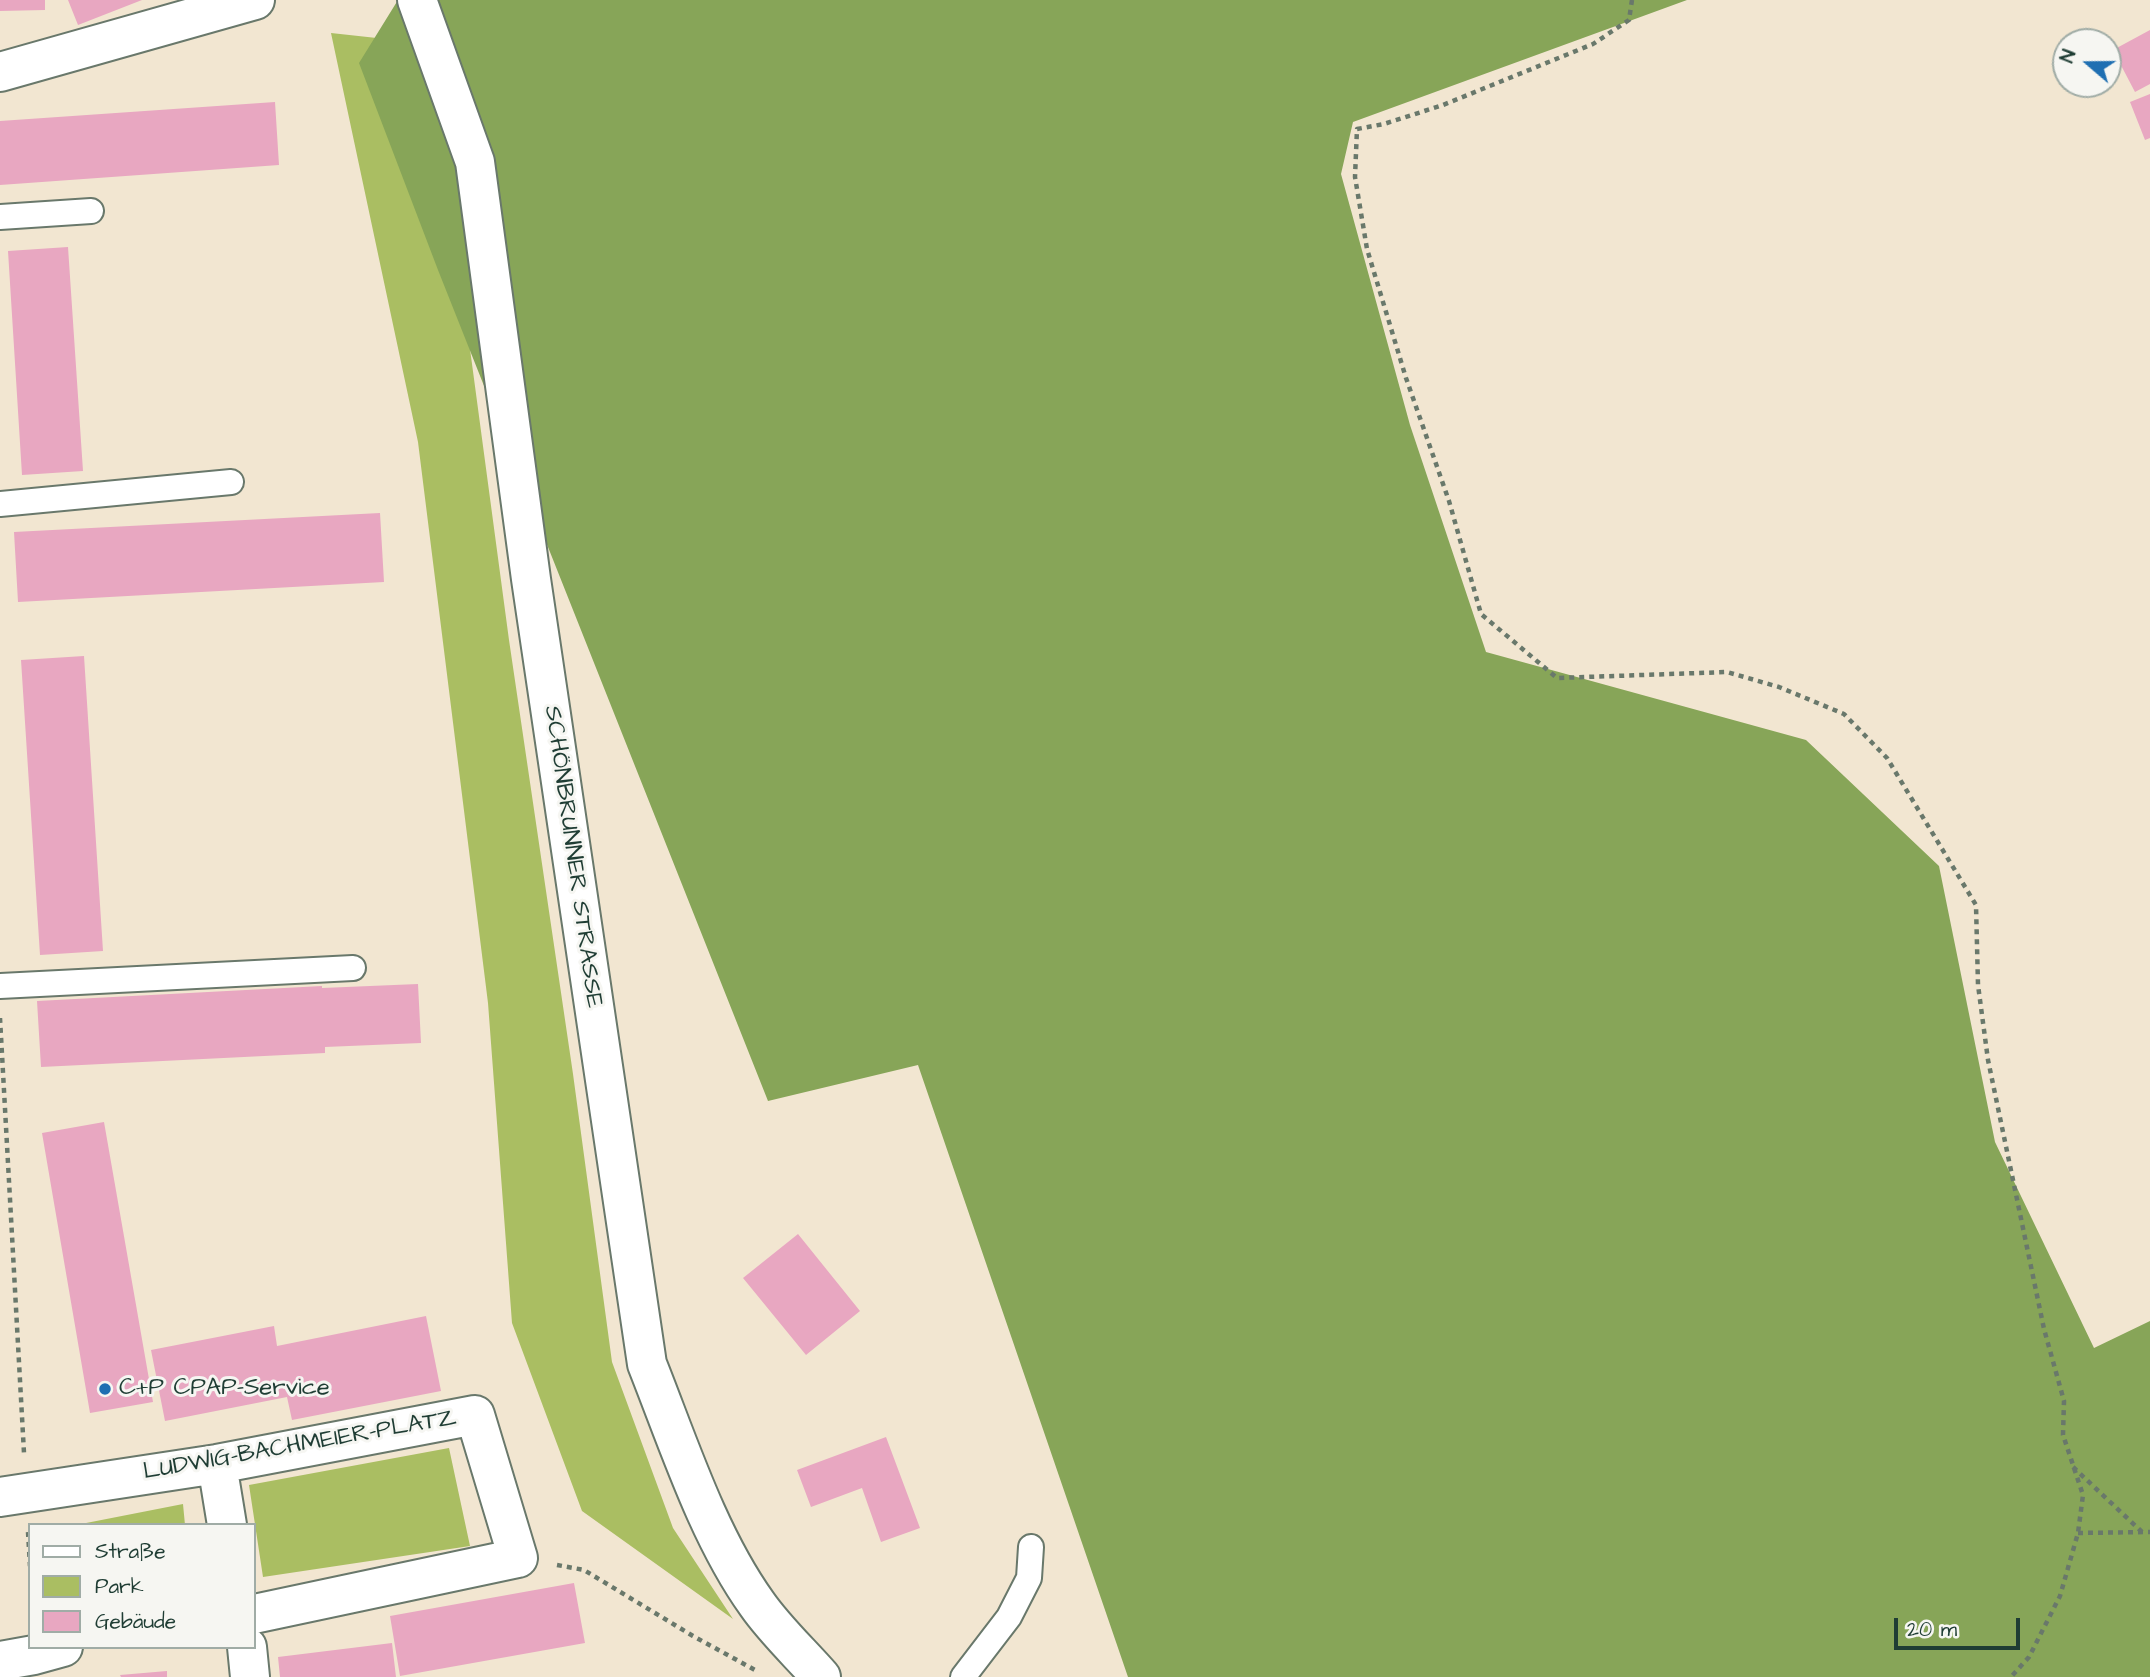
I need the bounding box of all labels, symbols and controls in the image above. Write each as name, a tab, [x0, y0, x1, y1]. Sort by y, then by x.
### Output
north arrow	[2052, 28, 2122, 98]
text: N	[2054, 46, 2083, 67]
street label: SCHÖNBRUNNER STRASSE	[537, 704, 607, 1010]
place label: C+P CPAP-Service	[119, 1375, 330, 1403]
marker: C+P CPAP-Service	[97, 1381, 113, 1397]
street label: LUDWIG-BACHMEIER-PLATZ	[141, 1404, 459, 1488]
legend	[28, 1523, 256, 1649]
text: Straße	[95, 1537, 166, 1566]
text: Park	[95, 1572, 144, 1601]
scale bar	[1898, 1604, 2024, 1648]
text: Gebäude	[95, 1607, 176, 1636]
text: 20 m	[1907, 1615, 1957, 1644]

